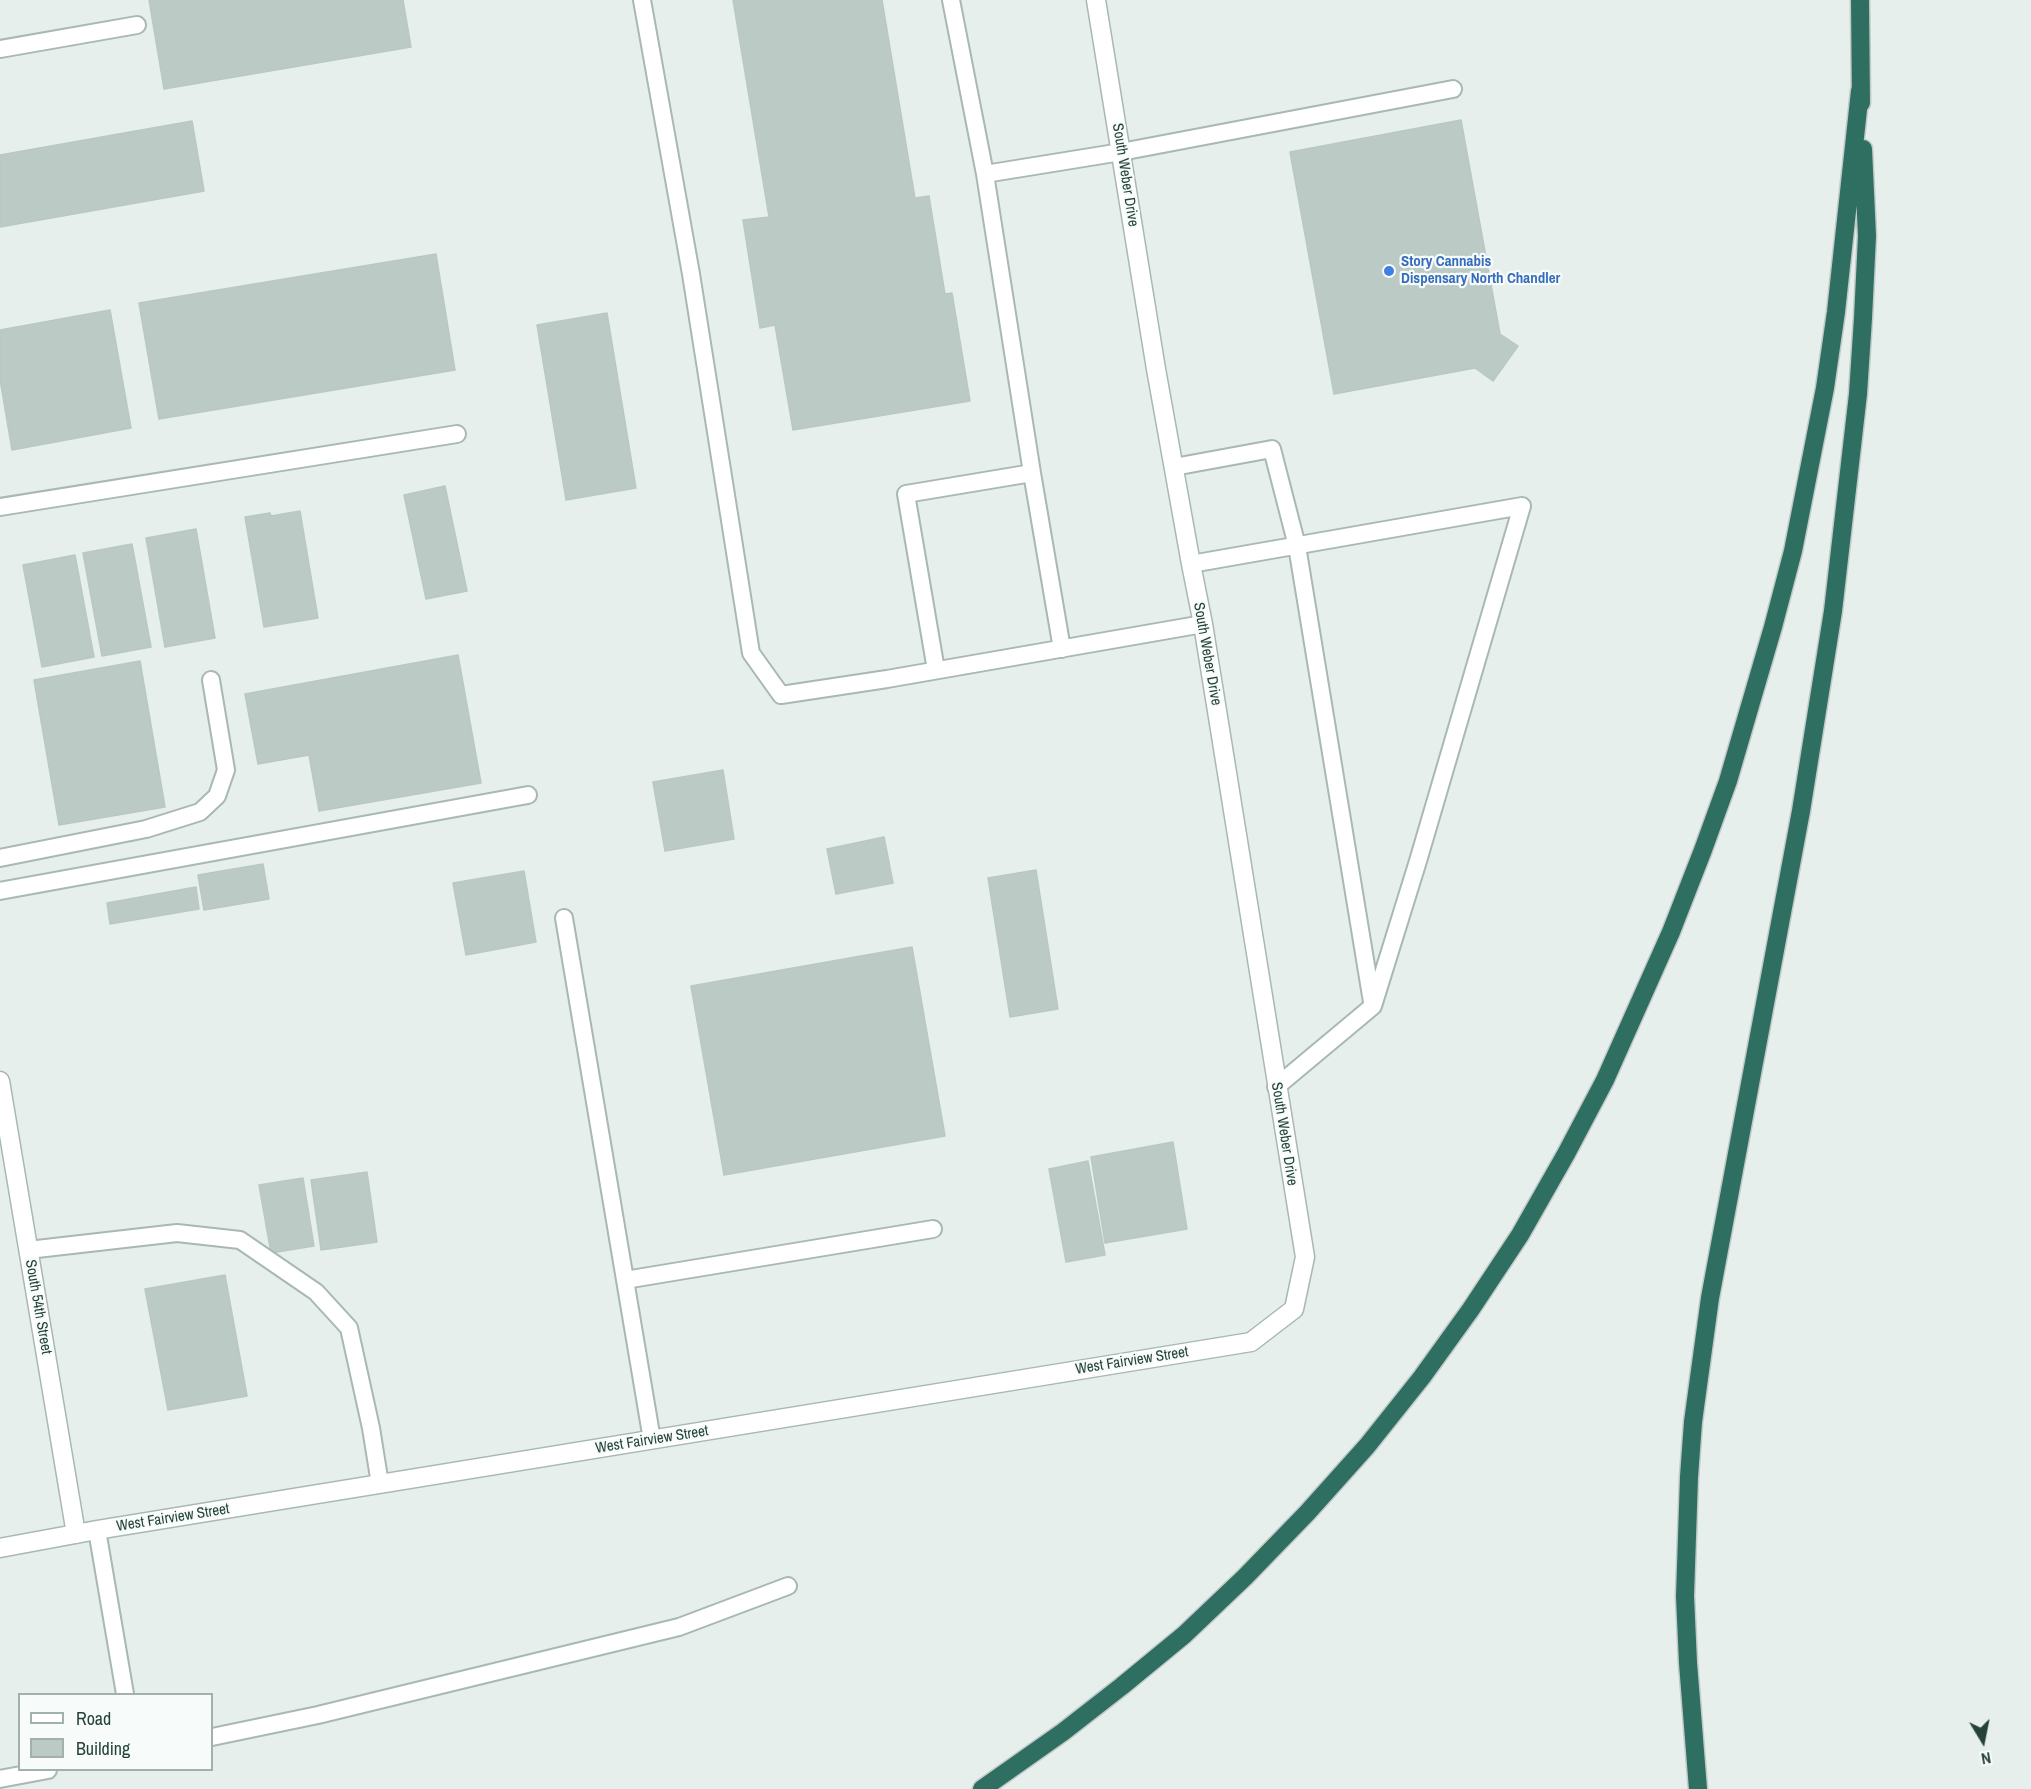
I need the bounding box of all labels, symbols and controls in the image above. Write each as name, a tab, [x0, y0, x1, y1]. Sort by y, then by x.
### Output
street label: South Weber Drive	[1108, 122, 1142, 228]
place label: Story Cannabis Dispensary North Chandler	[1401, 253, 1560, 288]
marker: Story Cannabis Dispensary North Chandler	[1382, 264, 1396, 278]
street label: South Weber Drive	[1189, 601, 1225, 707]
street label: South Weber Drive	[1267, 1081, 1301, 1187]
street label: South 54th Street	[21, 1258, 55, 1356]
street label: West Fairview Street	[1074, 1343, 1190, 1379]
street label: West Fairview Street	[594, 1422, 710, 1458]
street label: West Fairview Street	[115, 1500, 231, 1536]
legend	[18, 1693, 213, 1771]
text: Road	[76, 1706, 111, 1731]
north arrow	[1953, 1711, 2013, 1771]
text: Building	[76, 1736, 130, 1761]
text: N	[1980, 1747, 1993, 1770]

